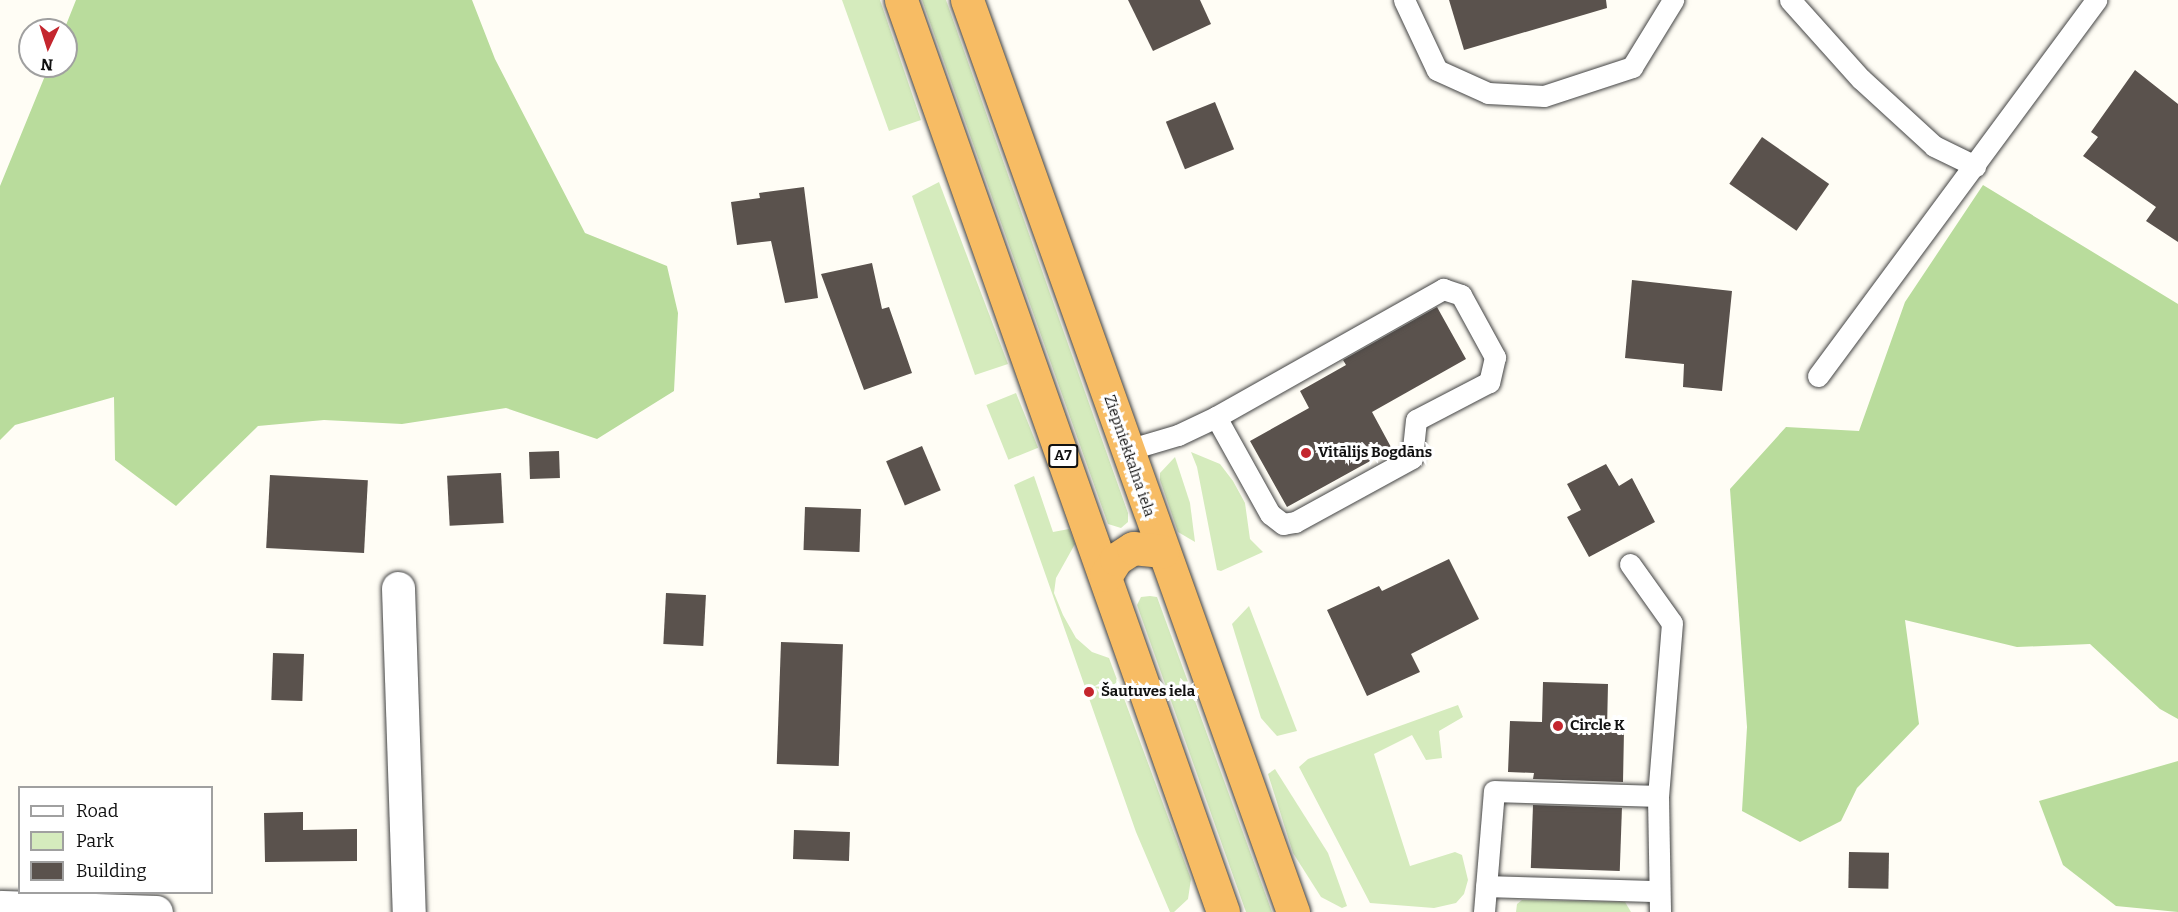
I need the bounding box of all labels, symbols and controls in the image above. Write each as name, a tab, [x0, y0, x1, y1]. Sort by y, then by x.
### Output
north arrow	[18, 18, 78, 78]
text: N	[40, 55, 54, 74]
street label: Ziepniekkalna iela	[1100, 393, 1158, 519]
place label: Vitālijs Bogdāns	[1318, 444, 1432, 462]
road number: A7	[1048, 445, 1078, 467]
marker: Vitālijs Bogdāns	[1299, 446, 1313, 460]
place label: Šautuves iela	[1101, 683, 1195, 701]
marker: Šautuves iela	[1082, 685, 1096, 699]
place label: Circle K	[1570, 717, 1625, 735]
marker: Circle K	[1551, 719, 1565, 733]
legend	[18, 786, 213, 894]
text: Road	[76, 800, 118, 822]
text: Park	[76, 830, 114, 852]
text: Building	[76, 860, 147, 882]

